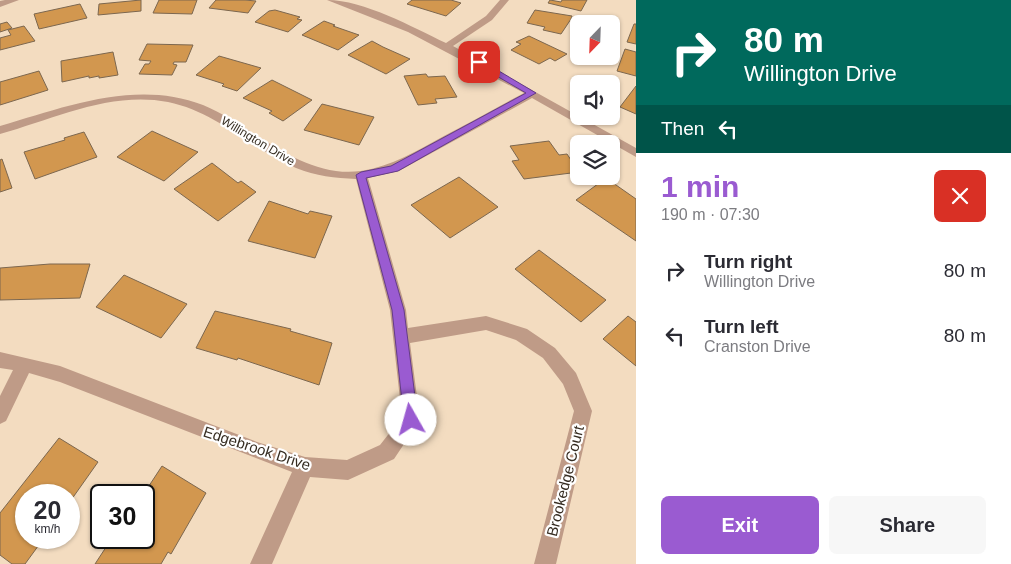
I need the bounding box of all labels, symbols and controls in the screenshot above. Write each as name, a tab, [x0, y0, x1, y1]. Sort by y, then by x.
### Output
north arrow	[570, 15, 620, 65]
map controls	[570, 15, 620, 185]
icon: right	[661, 20, 726, 85]
text: 80 m	[744, 20, 824, 59]
pin	[458, 41, 500, 83]
icon: arrive	[465, 48, 493, 76]
text: Willington Drive	[744, 61, 897, 86]
button: sound	[570, 75, 620, 125]
street label: Willington Drive	[219, 114, 298, 169]
icon: left	[714, 115, 742, 143]
text: Then	[661, 118, 704, 139]
button: layers	[570, 135, 620, 185]
text: 1 min	[661, 170, 739, 203]
button: close	[934, 170, 986, 222]
text: 190 m · 07:30	[661, 206, 760, 223]
text: Turn right	[704, 251, 792, 272]
icon: right	[661, 257, 689, 285]
text: 80 m	[944, 260, 986, 281]
text: Willington Drive	[704, 273, 815, 290]
text: Turn left	[704, 316, 779, 337]
icon: left	[661, 322, 689, 350]
text: 80 m	[944, 325, 986, 346]
text: Cranston Drive	[704, 338, 811, 355]
position arrow	[384, 393, 436, 445]
street label: Edgebrook Drive	[201, 423, 313, 473]
street label: Brookedge Court	[543, 423, 587, 538]
speed limit sign: 30	[90, 484, 155, 549]
text: 20	[34, 496, 61, 524]
button: Exit	[661, 496, 819, 554]
button: Share	[829, 496, 986, 554]
text: km/h	[34, 522, 61, 536]

